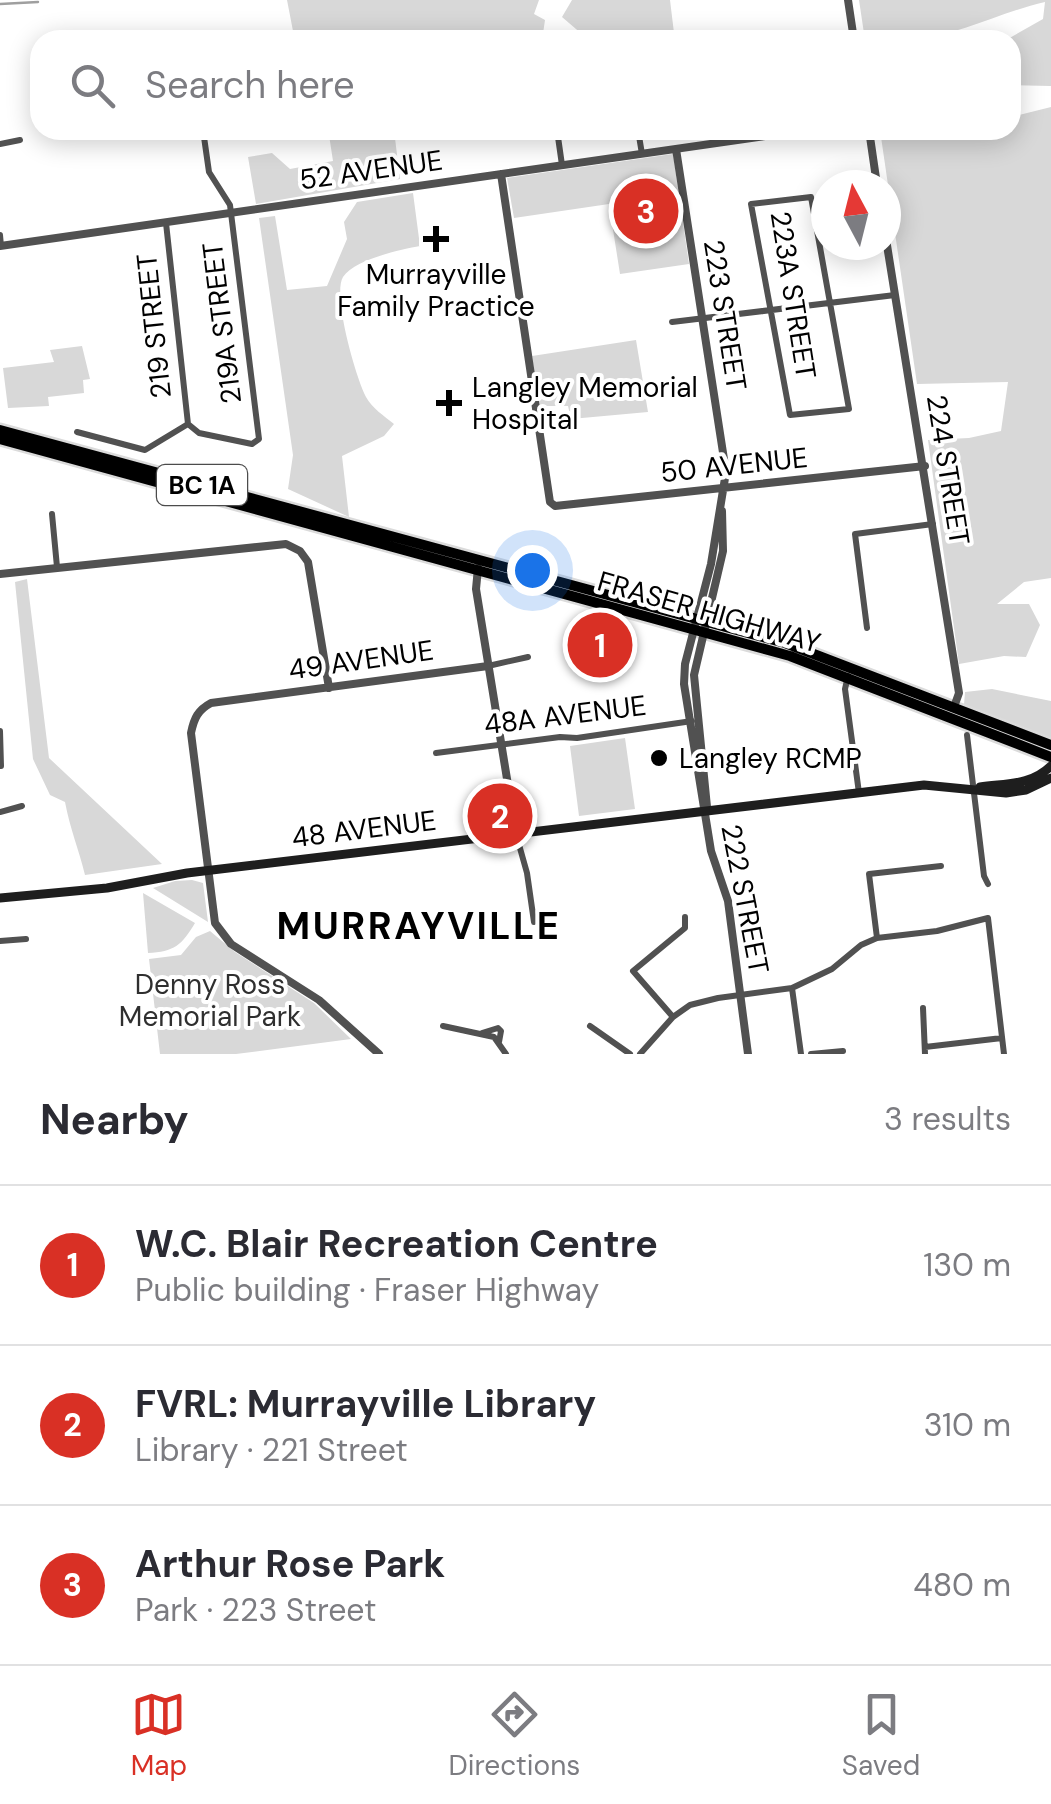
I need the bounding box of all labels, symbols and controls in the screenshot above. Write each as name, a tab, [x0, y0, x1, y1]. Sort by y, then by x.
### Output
search box	[30, 30, 1021, 140]
icon: search	[65, 58, 120, 113]
text: Search here	[145, 60, 355, 110]
street label: 52 AVENUE	[297, 142, 445, 198]
north arrow	[811, 170, 901, 260]
pin: 3	[614, 174, 678, 248]
street label: 223A STREET	[761, 209, 825, 381]
marker: Murrayville Family Practice	[423, 226, 449, 252]
street label: 223 STREET	[695, 237, 755, 393]
street label: 219A STREET	[194, 240, 250, 406]
street label: 219 STREET	[128, 252, 180, 400]
place label: Murrayville Family Practice	[337, 256, 535, 325]
place label: Langley Memorial Hospital	[472, 369, 698, 438]
marker: Langley Memorial Hospital	[436, 390, 462, 416]
street label: 224 STREET	[918, 392, 978, 548]
street label: 50 AVENUE	[659, 439, 809, 491]
road number: BC 1A	[157, 465, 247, 505]
your location	[507, 545, 558, 596]
street label: FRASER HIGHWAY	[593, 562, 825, 662]
pin: 1	[568, 608, 632, 682]
street label: 49 AVENUE	[286, 632, 436, 688]
street label: 48A AVENUE	[482, 687, 648, 743]
place label: Langley RCMP	[679, 740, 862, 777]
marker: Langley RCMP	[648, 747, 670, 769]
pin: 2	[468, 778, 532, 854]
street label: 48 AVENUE	[290, 802, 438, 856]
street label: 222 STREET	[712, 821, 778, 977]
district label: MURRAYVILLE	[277, 901, 561, 951]
park label: Denny Ross Memorial Park	[119, 966, 301, 1035]
text: Nearby	[40, 1092, 189, 1147]
text: 3 results	[884, 1098, 1011, 1140]
text: W.C. Blair Recreation Centre	[135, 1219, 658, 1269]
text: 1	[67, 1244, 78, 1286]
text: 130 m	[923, 1244, 1011, 1286]
text: Public building · Fraser Highway	[135, 1269, 599, 1311]
text: FVRL: Murrayville Library	[135, 1379, 596, 1429]
text: 2	[63, 1404, 82, 1446]
text: 310 m	[924, 1404, 1011, 1446]
text: Library · 221 Street	[135, 1429, 408, 1471]
text: Arthur Rose Park	[135, 1539, 445, 1589]
text: 3	[63, 1564, 82, 1606]
text: 480 m	[913, 1564, 1011, 1606]
text: Park · 223 Street	[135, 1589, 377, 1631]
tab: Map	[131, 1687, 187, 1784]
tab: Directions	[449, 1687, 580, 1784]
tab: Saved	[842, 1687, 920, 1784]

